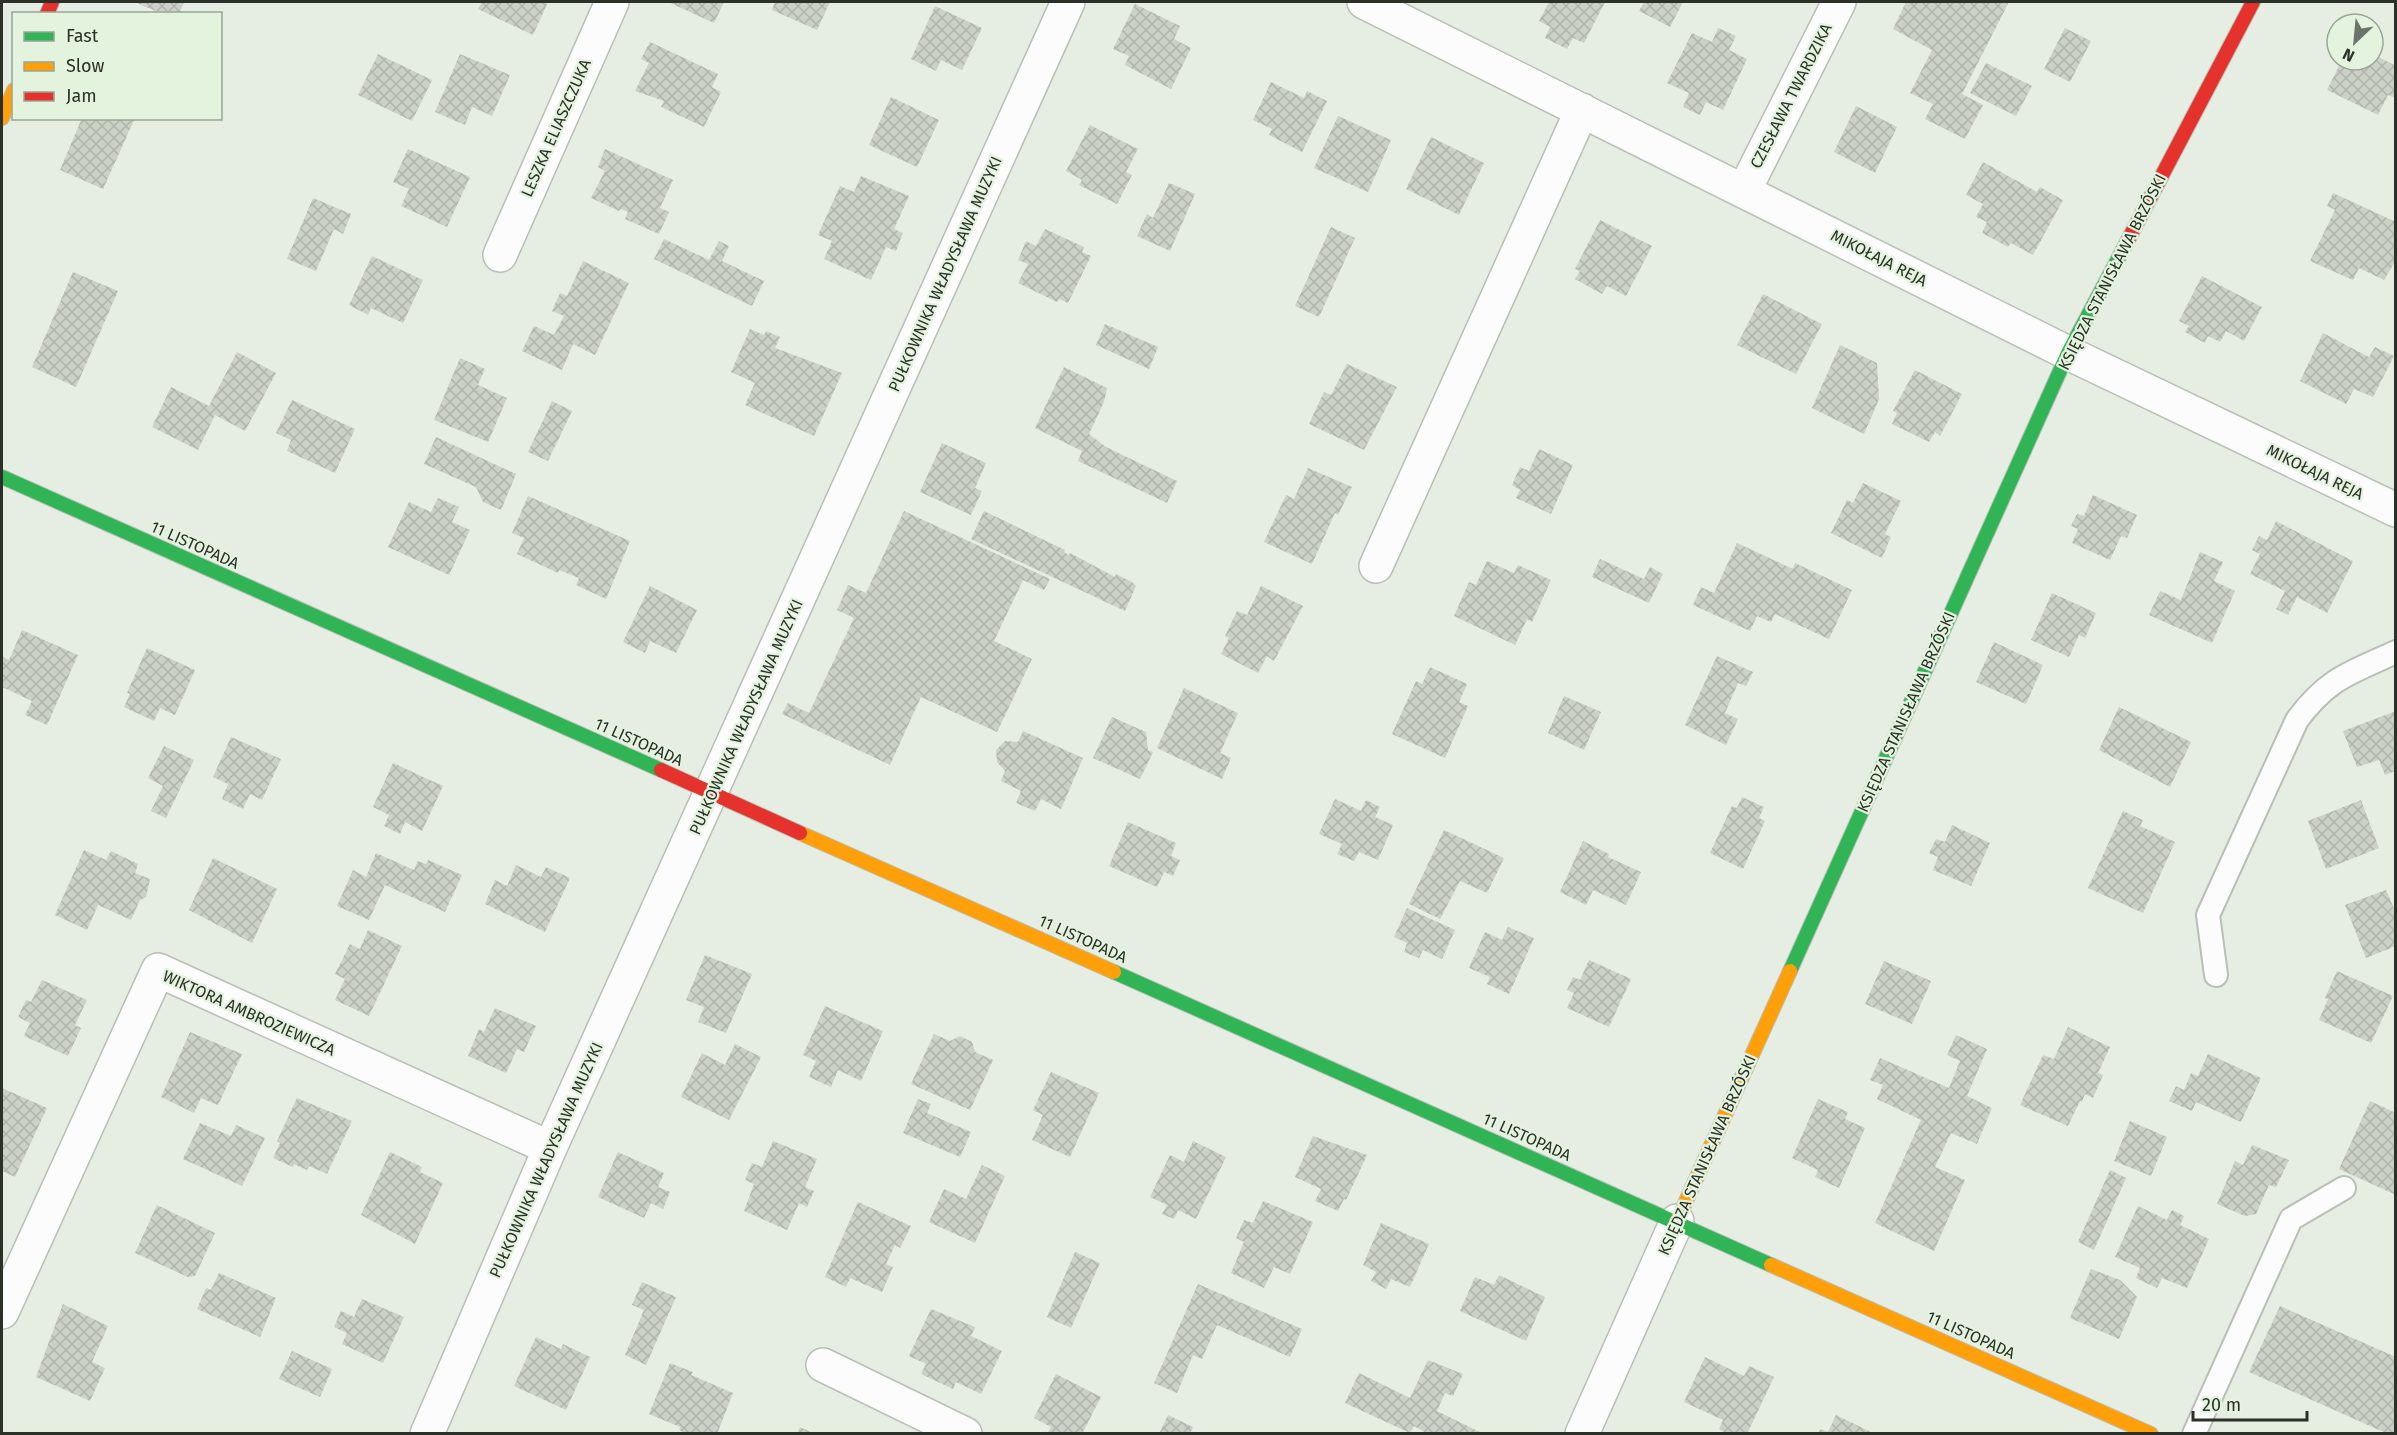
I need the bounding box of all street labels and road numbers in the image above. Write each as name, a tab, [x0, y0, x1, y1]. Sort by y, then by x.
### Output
street label: CZESŁAWA TWARDZIKA	[1746, 20, 1836, 172]
street label: LESZKA ELIASZCZUKA	[517, 55, 595, 200]
street label: PUŁKOWNIKA WŁADYSŁAWA MUZYKI	[884, 153, 1006, 395]
street label: KSIĘDZA STANISŁAWA BRZÓSKI	[2053, 170, 2170, 373]
street label: MIKOŁAJA REJA	[1828, 226, 1931, 291]
street label: MIKOŁAJA REJA	[2264, 440, 2367, 504]
street label: 11 LISTOPADA	[148, 517, 243, 573]
street label: PUŁKOWNIKA WŁADYSŁAWA MUZYKI	[685, 596, 807, 838]
street label: KSIĘDZA STANISŁAWA BRZÓSKI	[1852, 608, 1959, 815]
street label: 11 LISTOPADA	[592, 714, 687, 770]
street label: 11 LISTOPADA	[1036, 911, 1131, 967]
street label: WIKTORA AMBROZIEWICZA	[160, 966, 339, 1060]
street label: PUŁKOWNIKA WŁADYSŁAWA MUZYKI	[485, 1039, 607, 1281]
street label: KSIĘDZA STANISŁAWA BRZÓSKI	[1653, 1051, 1760, 1258]
street label: 11 LISTOPADA	[1480, 1109, 1575, 1165]
street label: 11 LISTOPADA	[1924, 1307, 2019, 1363]

